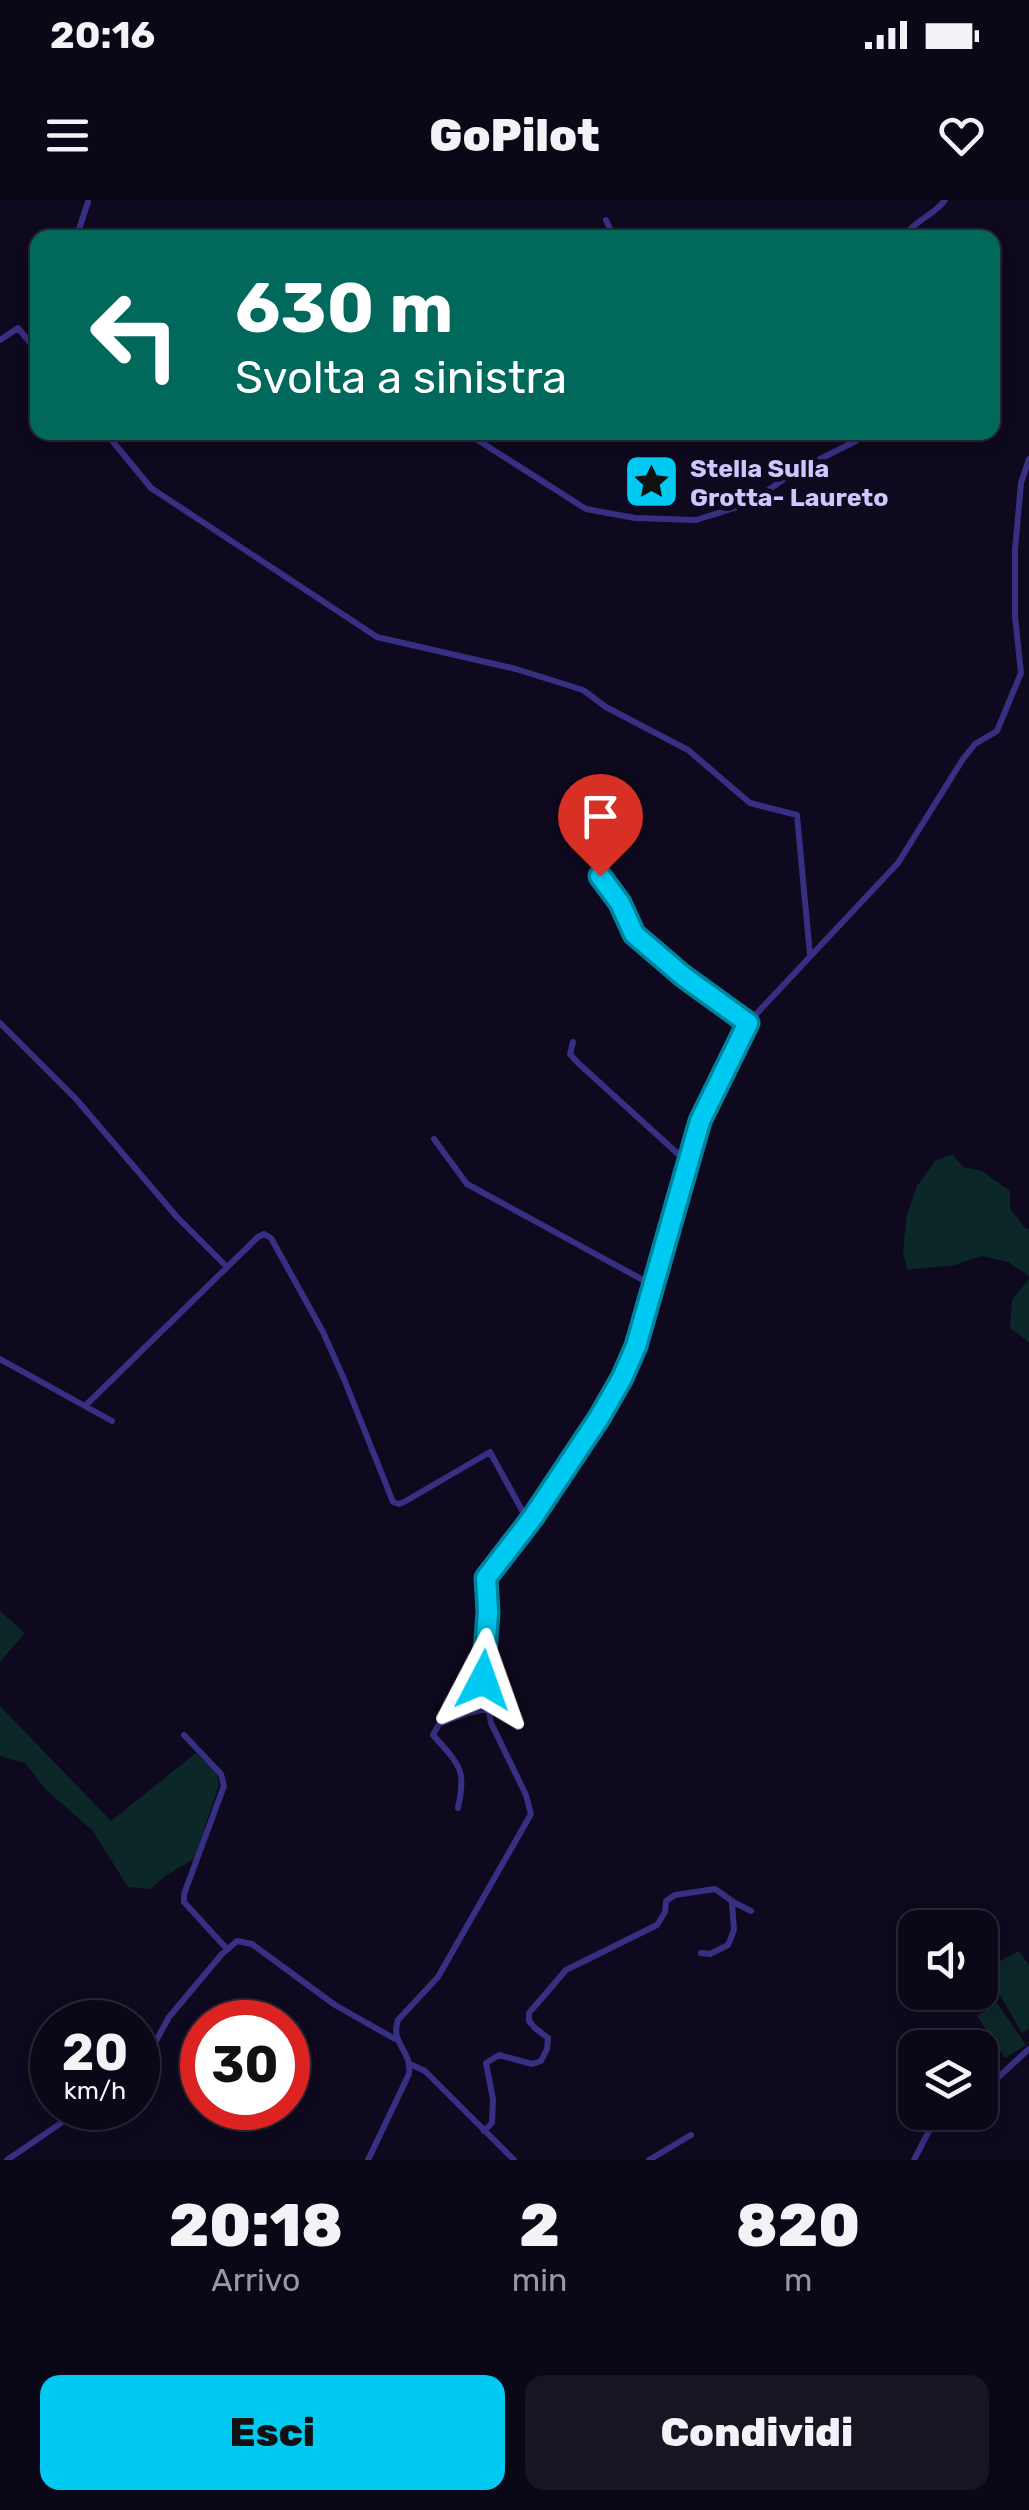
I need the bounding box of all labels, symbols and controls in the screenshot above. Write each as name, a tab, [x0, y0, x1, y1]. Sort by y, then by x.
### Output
text: 20:16	[50, 12, 155, 58]
icon: menu	[40, 108, 95, 163]
icon: heart	[934, 108, 989, 163]
text: GoPilot	[429, 109, 600, 162]
text: 630 m	[235, 267, 453, 350]
icon: left	[70, 270, 200, 400]
text: Svolta a sinistra	[235, 351, 567, 404]
place icon: Stella Sulla Grotta- Laureto	[621, 452, 681, 512]
place label: Stella Sulla Grotta- Laureto	[690, 454, 889, 512]
pin	[558, 774, 643, 877]
icon: arrive	[573, 789, 628, 844]
position arrow	[431, 1628, 535, 1732]
map controls	[898, 1910, 998, 2130]
button: sound	[898, 1910, 998, 2010]
speed limit sign: 30	[180, 2000, 310, 2130]
text: 20	[62, 2023, 128, 2083]
button: layers	[898, 2030, 998, 2130]
text: km/h	[64, 2076, 126, 2105]
text: 20:18	[169, 2190, 343, 2261]
text: 2	[519, 2190, 560, 2261]
text: 820	[736, 2190, 860, 2261]
text: Arrivo	[211, 2261, 300, 2299]
text: min	[512, 2261, 567, 2299]
text: m	[784, 2261, 812, 2299]
button: Esci	[40, 2375, 505, 2490]
button: Condividi	[525, 2375, 989, 2490]

